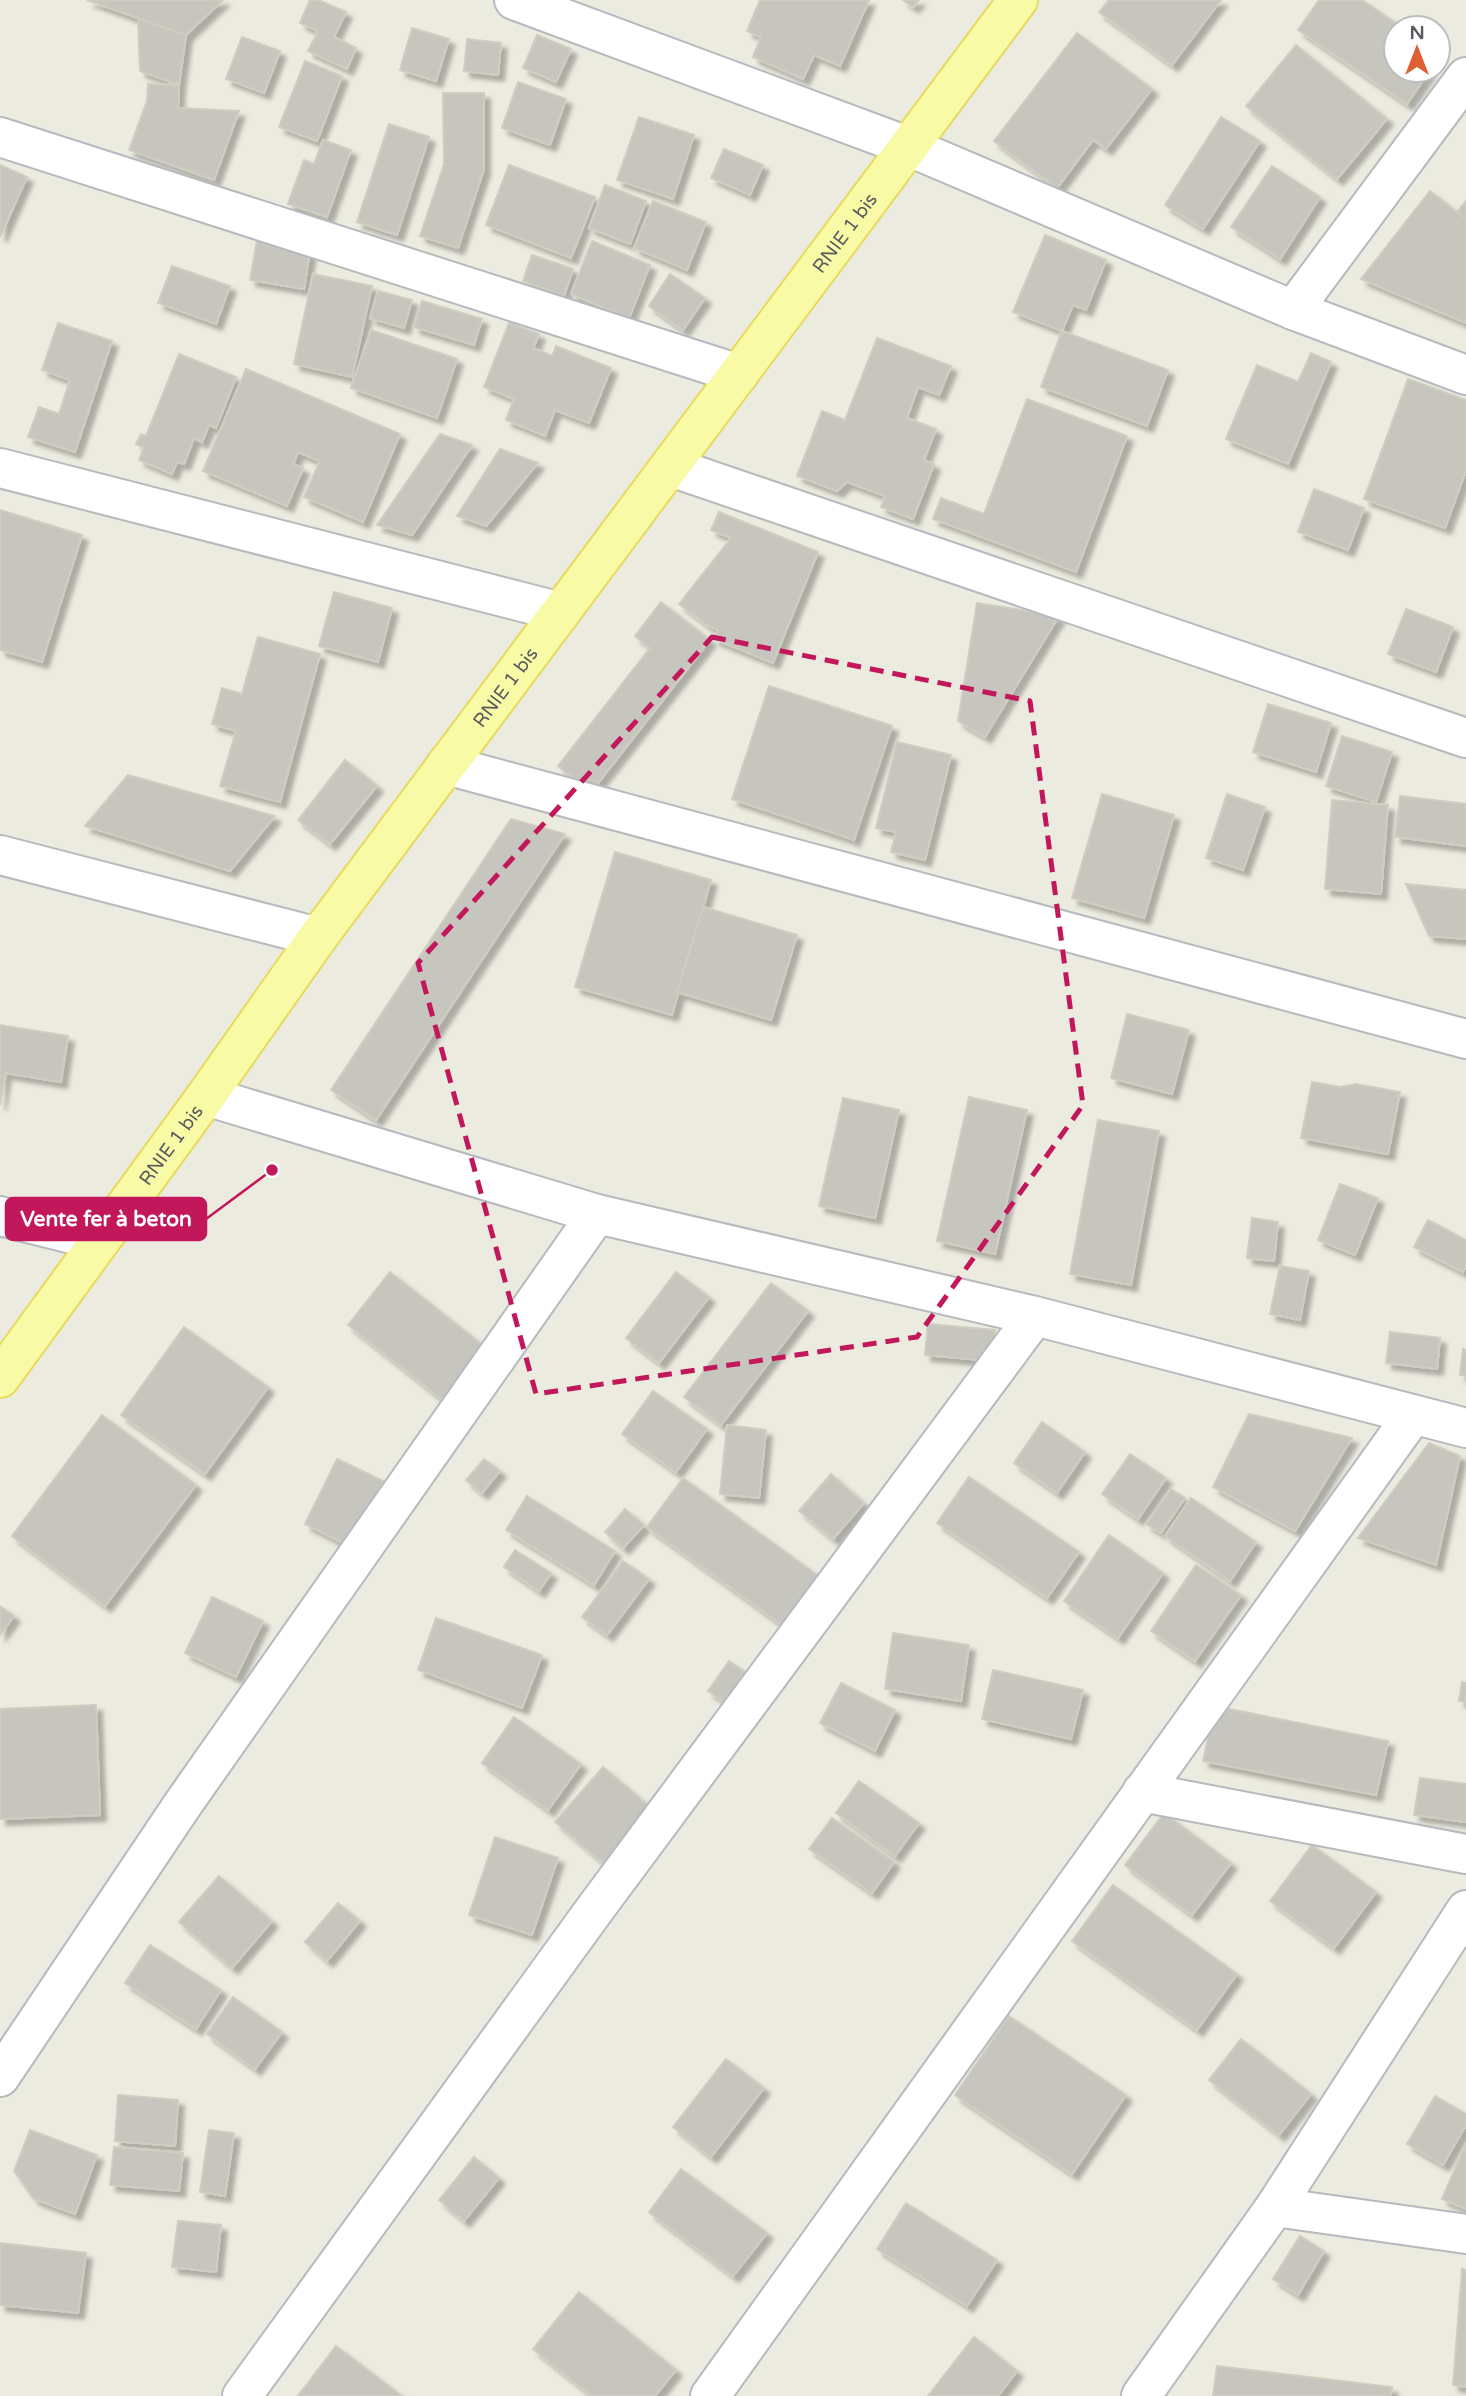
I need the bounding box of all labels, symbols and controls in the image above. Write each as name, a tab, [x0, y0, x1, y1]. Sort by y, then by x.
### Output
north arrow	[1382, 14, 1452, 84]
text: N	[1409, 22, 1425, 44]
street label: RNIE 1 bis	[808, 189, 882, 277]
street label: RNIE 1 bis	[469, 643, 543, 732]
street label: RNIE 1 bis	[135, 1101, 208, 1190]
callout: Vente fer à beton	[6, 1198, 206, 1240]
text: Vente fer à beton	[20, 1207, 192, 1232]

